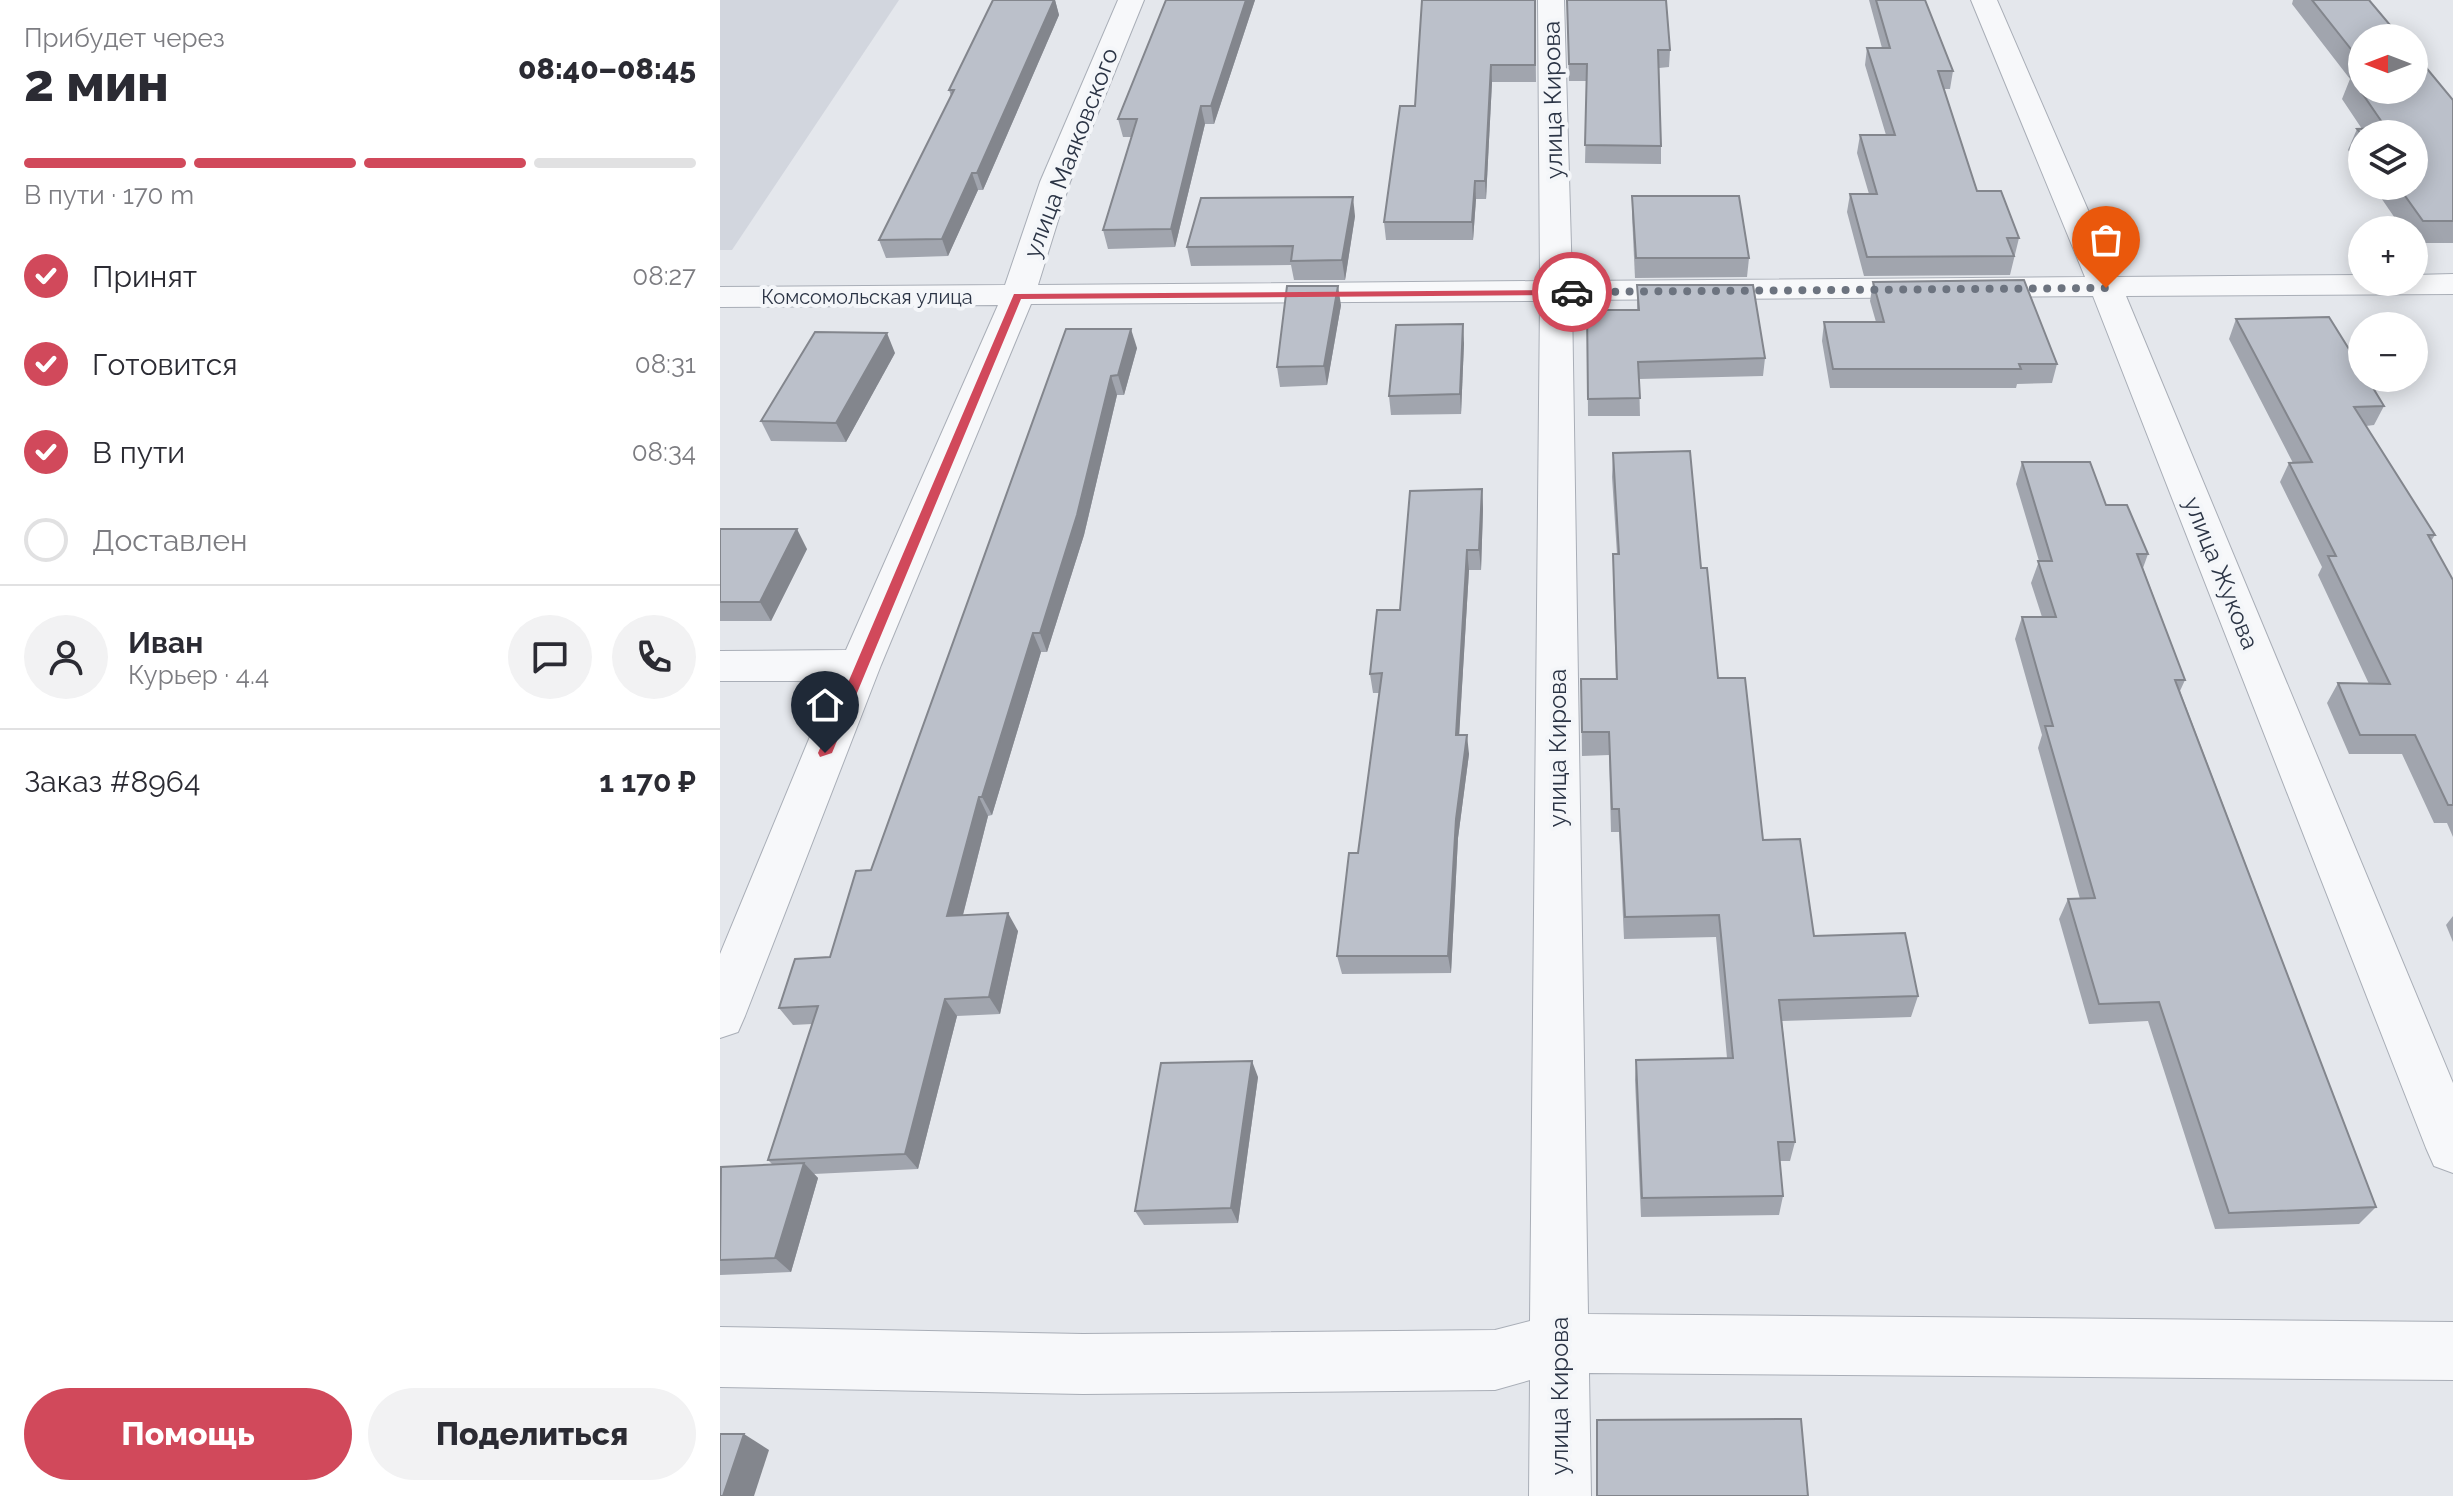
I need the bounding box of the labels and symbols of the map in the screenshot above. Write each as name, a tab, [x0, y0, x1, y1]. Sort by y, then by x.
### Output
street label: улица Кирова	[1537, 21, 1568, 179]
north arrow	[2348, 24, 2428, 104]
street label: улица Маяковского	[1017, 44, 1124, 262]
pin	[2072, 206, 2140, 288]
courier	[1532, 252, 1612, 332]
street label: Комсомольская улица	[761, 285, 973, 309]
street label: улица Жукова	[2178, 492, 2265, 653]
street label: улица Кирова	[1543, 669, 1572, 827]
pin	[791, 671, 859, 753]
street label: улица Кирова	[1545, 1317, 1574, 1475]

